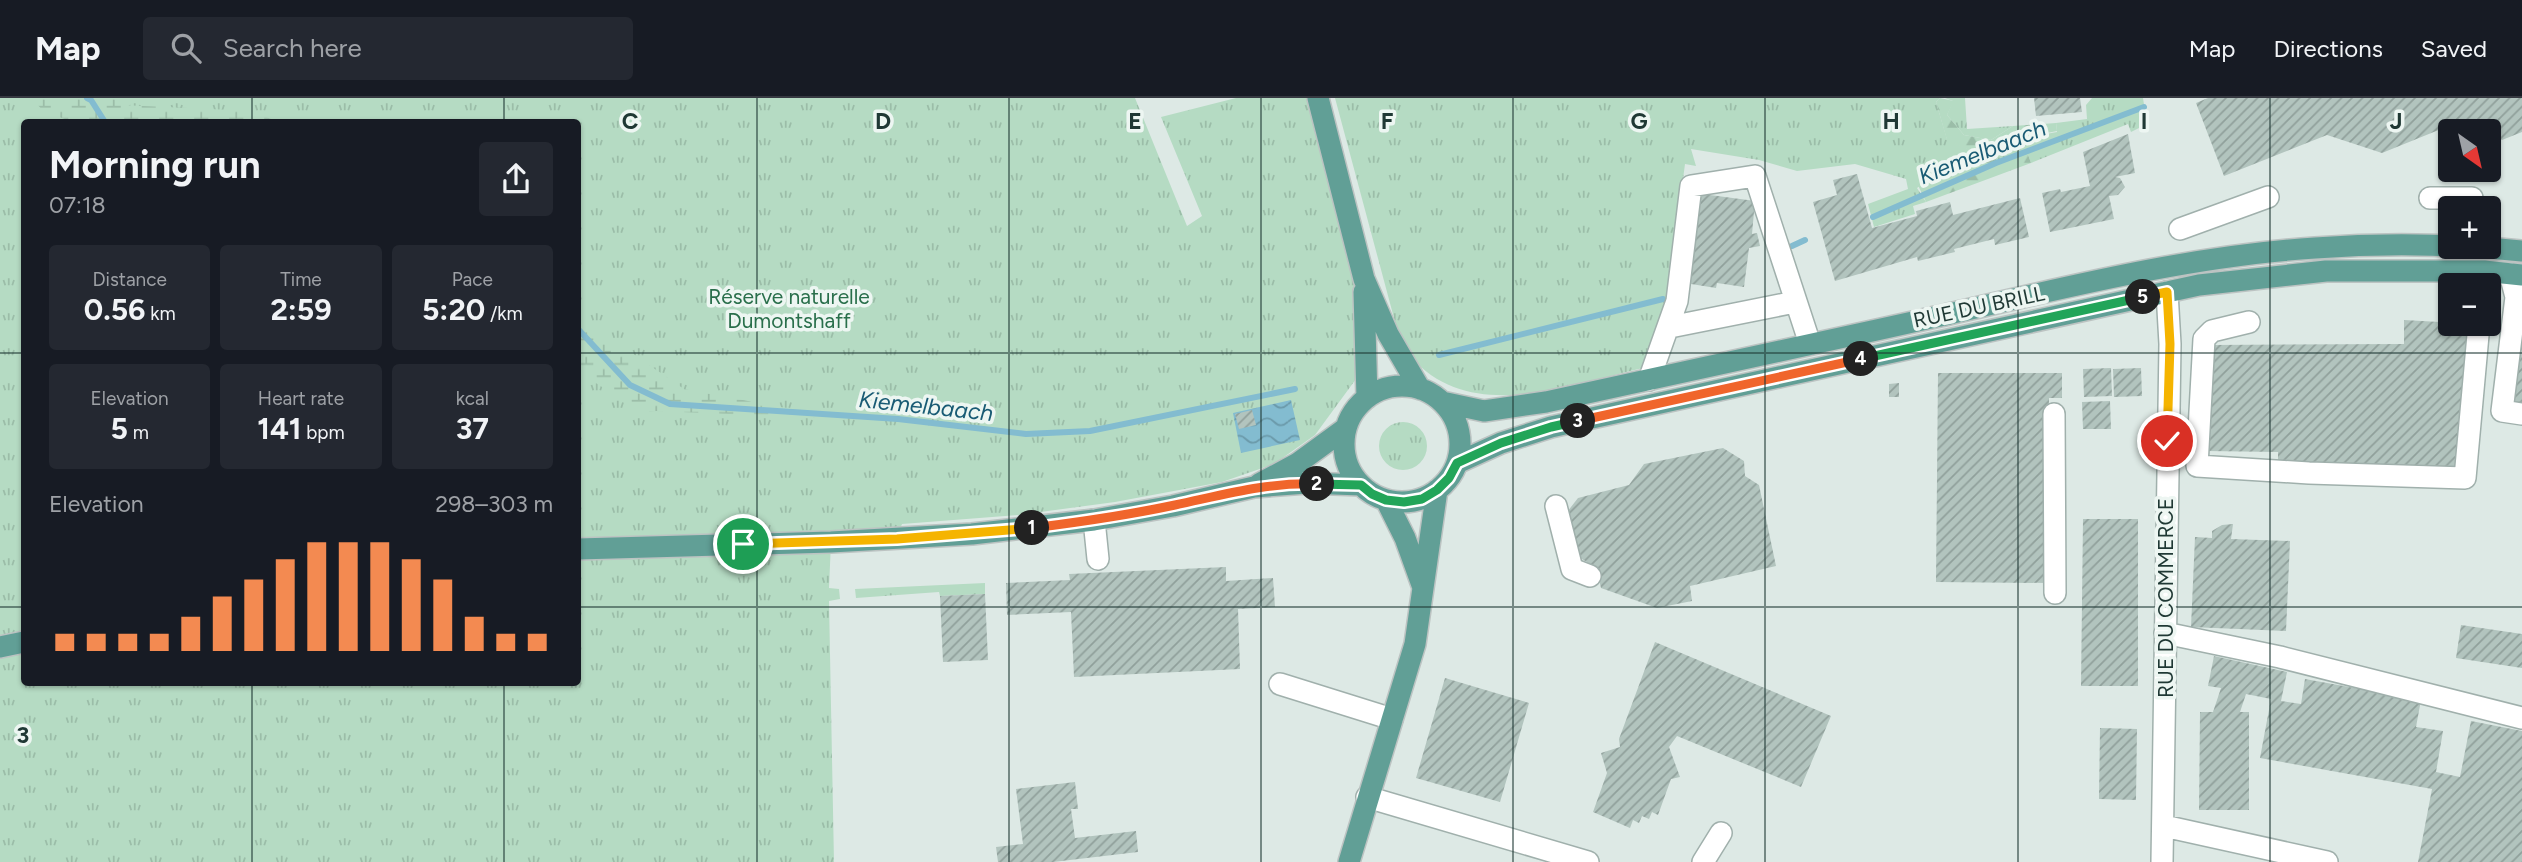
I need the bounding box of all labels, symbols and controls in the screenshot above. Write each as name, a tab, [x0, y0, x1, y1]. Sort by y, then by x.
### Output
search box	[143, 17, 633, 80]
text: Map	[35, 29, 101, 68]
icon: search	[167, 29, 205, 67]
text: Search here	[223, 32, 362, 64]
text: Map	[2189, 34, 2235, 63]
text: Directions	[2273, 34, 2383, 63]
text: Saved	[2421, 34, 2487, 63]
text: C	[622, 107, 639, 135]
text: D	[875, 107, 891, 135]
text: E	[1128, 107, 1142, 135]
text: F	[1381, 107, 1394, 135]
text: G	[1630, 107, 1648, 135]
text: H	[1882, 107, 1900, 135]
text: I	[2141, 107, 2147, 135]
text: J	[2390, 107, 2402, 135]
water label: Kiemelbaach	[1914, 114, 2050, 190]
north arrow	[2438, 119, 2501, 182]
map controls	[2438, 119, 2501, 336]
text: Morning run	[49, 142, 261, 188]
button: share	[479, 142, 553, 216]
text: 07:18	[49, 191, 106, 219]
button: +	[2438, 196, 2501, 259]
text: Distance	[92, 268, 167, 291]
text: Time	[280, 268, 322, 291]
text: Pace	[452, 268, 493, 291]
button: −	[2438, 273, 2501, 336]
street label: RUE DU BRILL	[1911, 280, 2047, 333]
pin: 5	[2126, 280, 2160, 314]
park label: Réserve naturelle Dumontshaff	[708, 284, 870, 333]
text: 5	[2137, 285, 2148, 308]
text: 0.56	[84, 291, 145, 328]
text: 2:59	[270, 291, 332, 328]
text: 5:20	[422, 291, 485, 328]
text: km	[145, 302, 176, 325]
text: /km	[485, 302, 523, 325]
pin: 4	[1843, 342, 1878, 376]
text: 4	[1854, 347, 1867, 370]
water label: Kiemelbaach	[857, 385, 995, 427]
text: Elevation	[91, 387, 169, 410]
text: Heart rate	[258, 387, 344, 410]
text: kcal	[456, 387, 489, 410]
pin: 3	[1560, 404, 1596, 438]
text: 3	[1572, 409, 1583, 432]
text: 5	[111, 410, 128, 447]
text: 141	[257, 410, 302, 447]
text: 37	[456, 410, 489, 447]
pin	[2137, 411, 2197, 471]
text: m	[128, 421, 149, 444]
text: bpm	[302, 421, 345, 444]
icon: check	[2148, 422, 2186, 460]
pin: 2	[1300, 466, 1334, 502]
text: 2	[1311, 472, 1322, 495]
text: Elevation	[49, 490, 144, 518]
text: 298–303 m	[435, 490, 553, 518]
street label: RUE DU COMMERCE	[2153, 498, 2178, 698]
pin: 1	[1014, 510, 1050, 546]
pin	[713, 514, 773, 574]
text: 1	[1027, 516, 1036, 539]
icon: arrive	[724, 525, 762, 563]
text: 3	[17, 721, 29, 749]

